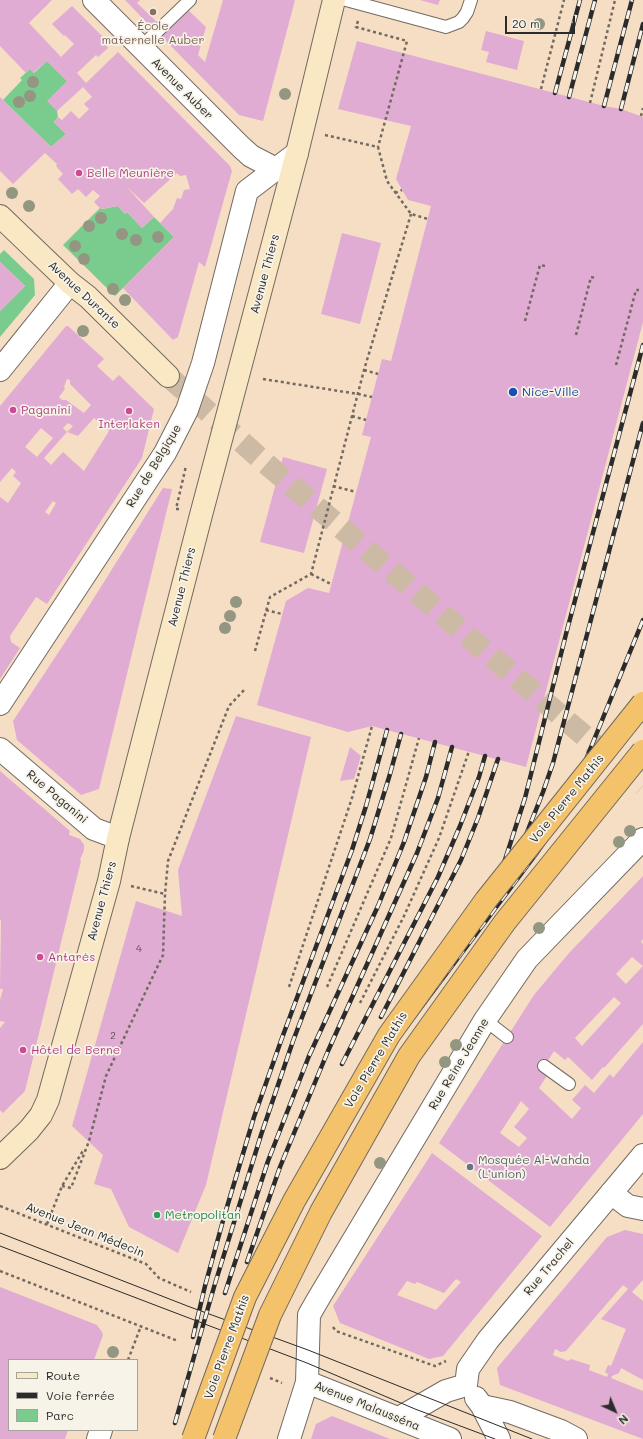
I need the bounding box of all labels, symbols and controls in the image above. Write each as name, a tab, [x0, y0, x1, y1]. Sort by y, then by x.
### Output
marker: École maternelle Auber	[148, 7, 158, 17]
scale bar	[507, 8, 577, 34]
text: 20 m	[512, 15, 540, 31]
place label: École maternelle Auber	[101, 19, 205, 47]
street label: Avenue Auber	[148, 55, 216, 123]
place label: Belle Meunière	[87, 166, 174, 180]
marker: Belle Meunière	[74, 168, 84, 178]
street label: Avenue Thiers	[247, 233, 283, 315]
street label: Avenue Durante	[45, 258, 123, 332]
place label: Nice-Ville	[522, 385, 579, 399]
marker: Nice-Ville	[507, 386, 519, 398]
place label: Paganini	[21, 403, 71, 417]
marker: Paganini	[8, 405, 18, 415]
marker: Interlaken	[124, 406, 134, 416]
place label: Interlaken	[98, 417, 160, 431]
street label: Rue de Belgique	[123, 422, 185, 510]
street label: Avenue Thiers	[165, 546, 199, 628]
street label: Voie Pierre Mathis	[527, 752, 607, 846]
street label: Rue Paganini	[23, 767, 91, 827]
street label: Avenue Thiers	[84, 860, 120, 942]
house number: 4	[136, 943, 142, 955]
place label: Antarès	[48, 950, 95, 964]
marker: Antarès	[35, 952, 45, 962]
street label: Voie Pierre Mathis	[341, 1009, 411, 1111]
street label: Rue Reine Jeanne	[426, 1016, 492, 1112]
house number: 2	[110, 1030, 116, 1042]
place label: Hôtel de Berne	[31, 1043, 120, 1057]
marker: Hôtel de Berne	[18, 1045, 28, 1055]
place label: Mosquée Al-Wahda (L’union)	[478, 1153, 590, 1181]
marker: Mosquée Al-Wahda (L’union)	[465, 1162, 475, 1172]
street label: Avenue Jean Médecin	[24, 1200, 146, 1260]
place label: Metropolitan	[165, 1208, 241, 1222]
marker: Metropolitan	[152, 1210, 162, 1220]
street label: Rue Trachel	[521, 1236, 577, 1298]
street label: Voie Pierre Mathis	[201, 1293, 253, 1401]
legend	[8, 1359, 138, 1431]
text: Route	[46, 1367, 80, 1383]
street label: Avenue Malausséna	[312, 1378, 422, 1434]
text: Voie ferrée	[46, 1387, 115, 1403]
north arrow	[595, 1391, 635, 1431]
text: Parc	[46, 1407, 74, 1423]
text: N	[615, 1412, 632, 1428]

